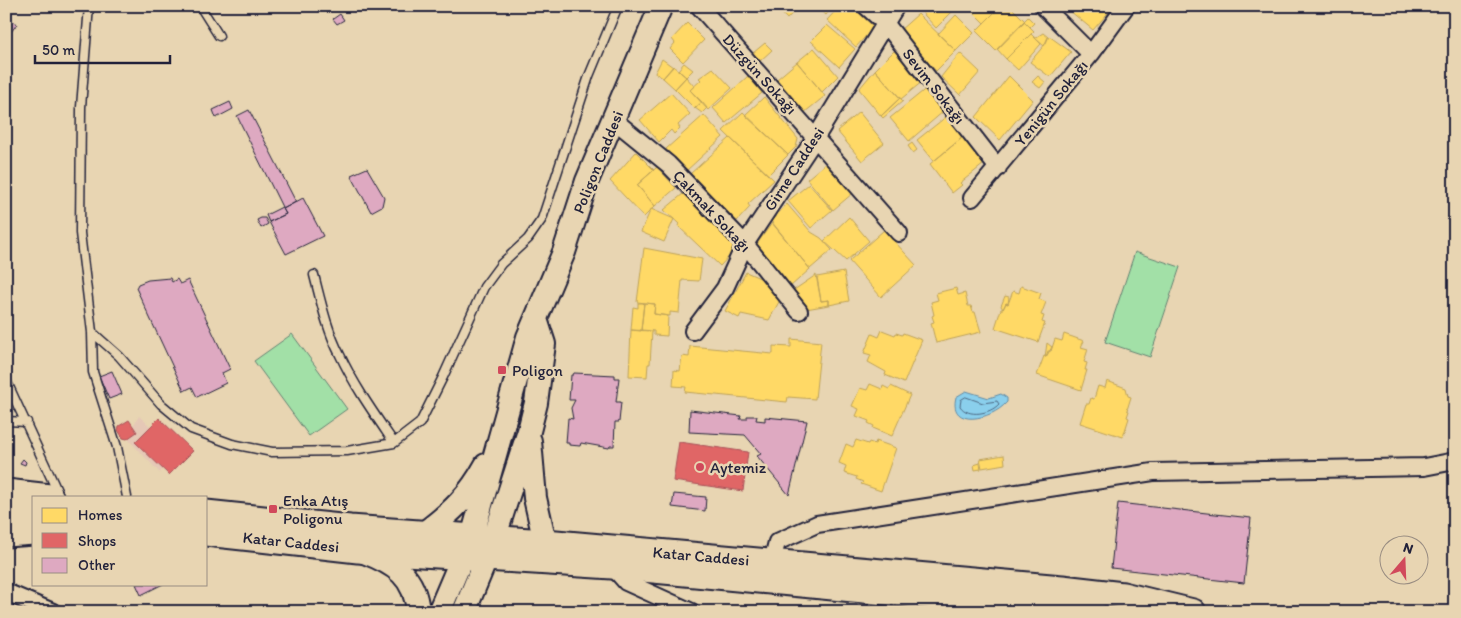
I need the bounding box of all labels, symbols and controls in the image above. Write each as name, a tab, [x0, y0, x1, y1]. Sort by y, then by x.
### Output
street label: Düzgün Sokağı	[719, 30, 801, 118]
scale bar	[35, 32, 170, 64]
text: 50 m	[42, 41, 75, 59]
street label: Sevim Sokağı	[899, 44, 969, 128]
street label: Yenigün Sokağı	[1010, 56, 1092, 150]
street label: Poligon Caddesi	[569, 108, 627, 216]
street label: Girne Caddesi	[760, 124, 828, 214]
street label: Çakmak Sokağı	[669, 166, 755, 256]
place label: Poligon	[512, 361, 563, 380]
marker: Poligon	[496, 364, 508, 376]
place label: Aytemiz	[710, 458, 767, 477]
marker: Aytemiz	[694, 461, 706, 473]
place label: Enka Atış Poligonu	[283, 491, 348, 528]
legend	[32, 496, 208, 586]
marker: Enka Atış Poligonu	[267, 503, 279, 515]
text: Homes	[78, 506, 123, 524]
street label: Katar Caddesi	[242, 527, 340, 557]
text: Shops	[78, 532, 117, 550]
north arrow	[1378, 536, 1428, 586]
text: N	[1401, 539, 1415, 558]
street label: Katar Caddesi	[652, 542, 750, 570]
text: Other	[78, 556, 115, 574]

